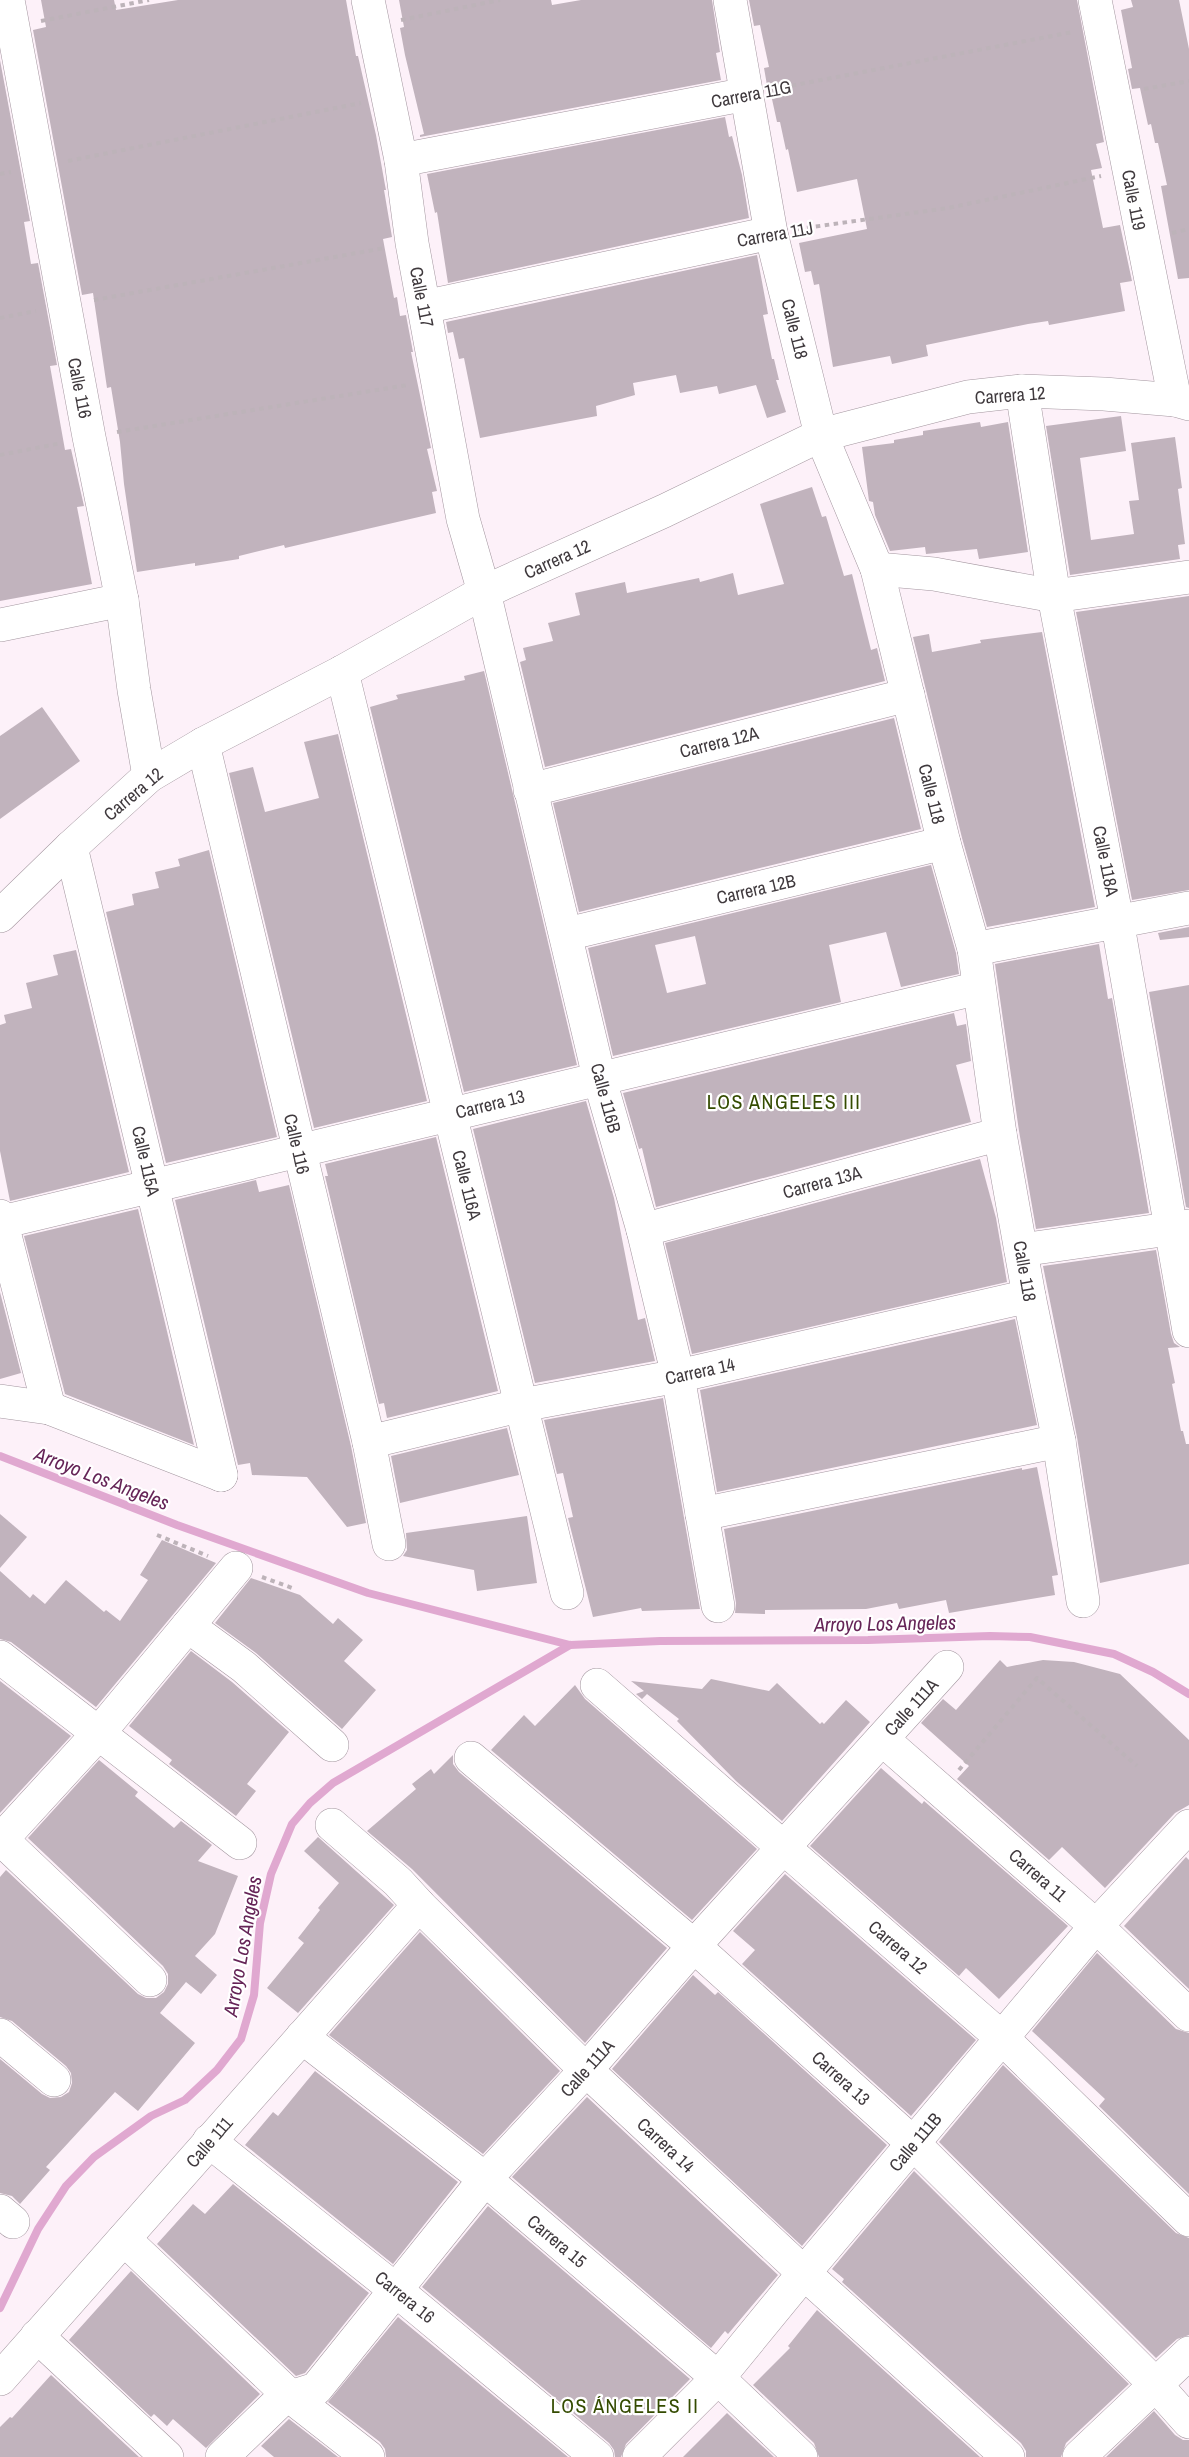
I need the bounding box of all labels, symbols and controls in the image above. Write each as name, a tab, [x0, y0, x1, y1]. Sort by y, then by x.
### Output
street label: Carrera 11G	[709, 74, 793, 114]
street label: Calle 119	[1116, 168, 1152, 232]
street label: Carrera 11J	[735, 215, 815, 253]
street label: Calle 117	[404, 265, 440, 329]
street label: Calle 118	[775, 296, 815, 362]
street label: Calle 116	[62, 356, 98, 420]
street label: Carrera 12	[974, 380, 1046, 410]
street label: Carrera 12	[520, 533, 594, 585]
street label: Carrera 12A	[677, 720, 761, 764]
street label: Calle 118	[912, 761, 952, 827]
street label: Carrera 12	[98, 762, 168, 826]
street label: Calle 118A	[1087, 824, 1125, 898]
street label: Carrera 12B	[714, 868, 798, 910]
street label: Calle 116B	[585, 1060, 627, 1136]
street label: Carrera 13	[453, 1083, 527, 1125]
district label: LOS ANGELES III	[707, 1088, 861, 1115]
street label: Calle 116	[278, 1111, 316, 1177]
street label: Calle 115A	[126, 1124, 166, 1199]
street label: Calle 116A	[446, 1147, 488, 1223]
street label: Carrera 13A	[780, 1159, 864, 1204]
street label: Calle 118	[1007, 1239, 1043, 1303]
street label: Carrera 14	[663, 1351, 737, 1391]
water label: Arroyo Los Angeles	[30, 1440, 173, 1516]
water label: Arroyo Los Angeles	[813, 1608, 956, 1638]
street label: Calle 111A	[878, 1673, 944, 1741]
street label: Carrera 11	[1004, 1843, 1073, 1908]
water label: Arroyo Los Angeles	[216, 1874, 268, 2019]
street label: Carrera 12	[863, 1914, 933, 1980]
street label: Calle 111A	[554, 2034, 620, 2102]
street label: Carrera 13	[806, 2045, 876, 2111]
street label: Calle 111B	[883, 2107, 947, 2177]
street label: Calle 111	[180, 2110, 239, 2173]
street label: Carrera 14	[632, 2112, 700, 2178]
street label: Carrera 15	[522, 2209, 592, 2273]
street label: Carrera 16	[370, 2265, 440, 2329]
district label: LOS ÁNGELES II	[551, 2392, 699, 2419]

